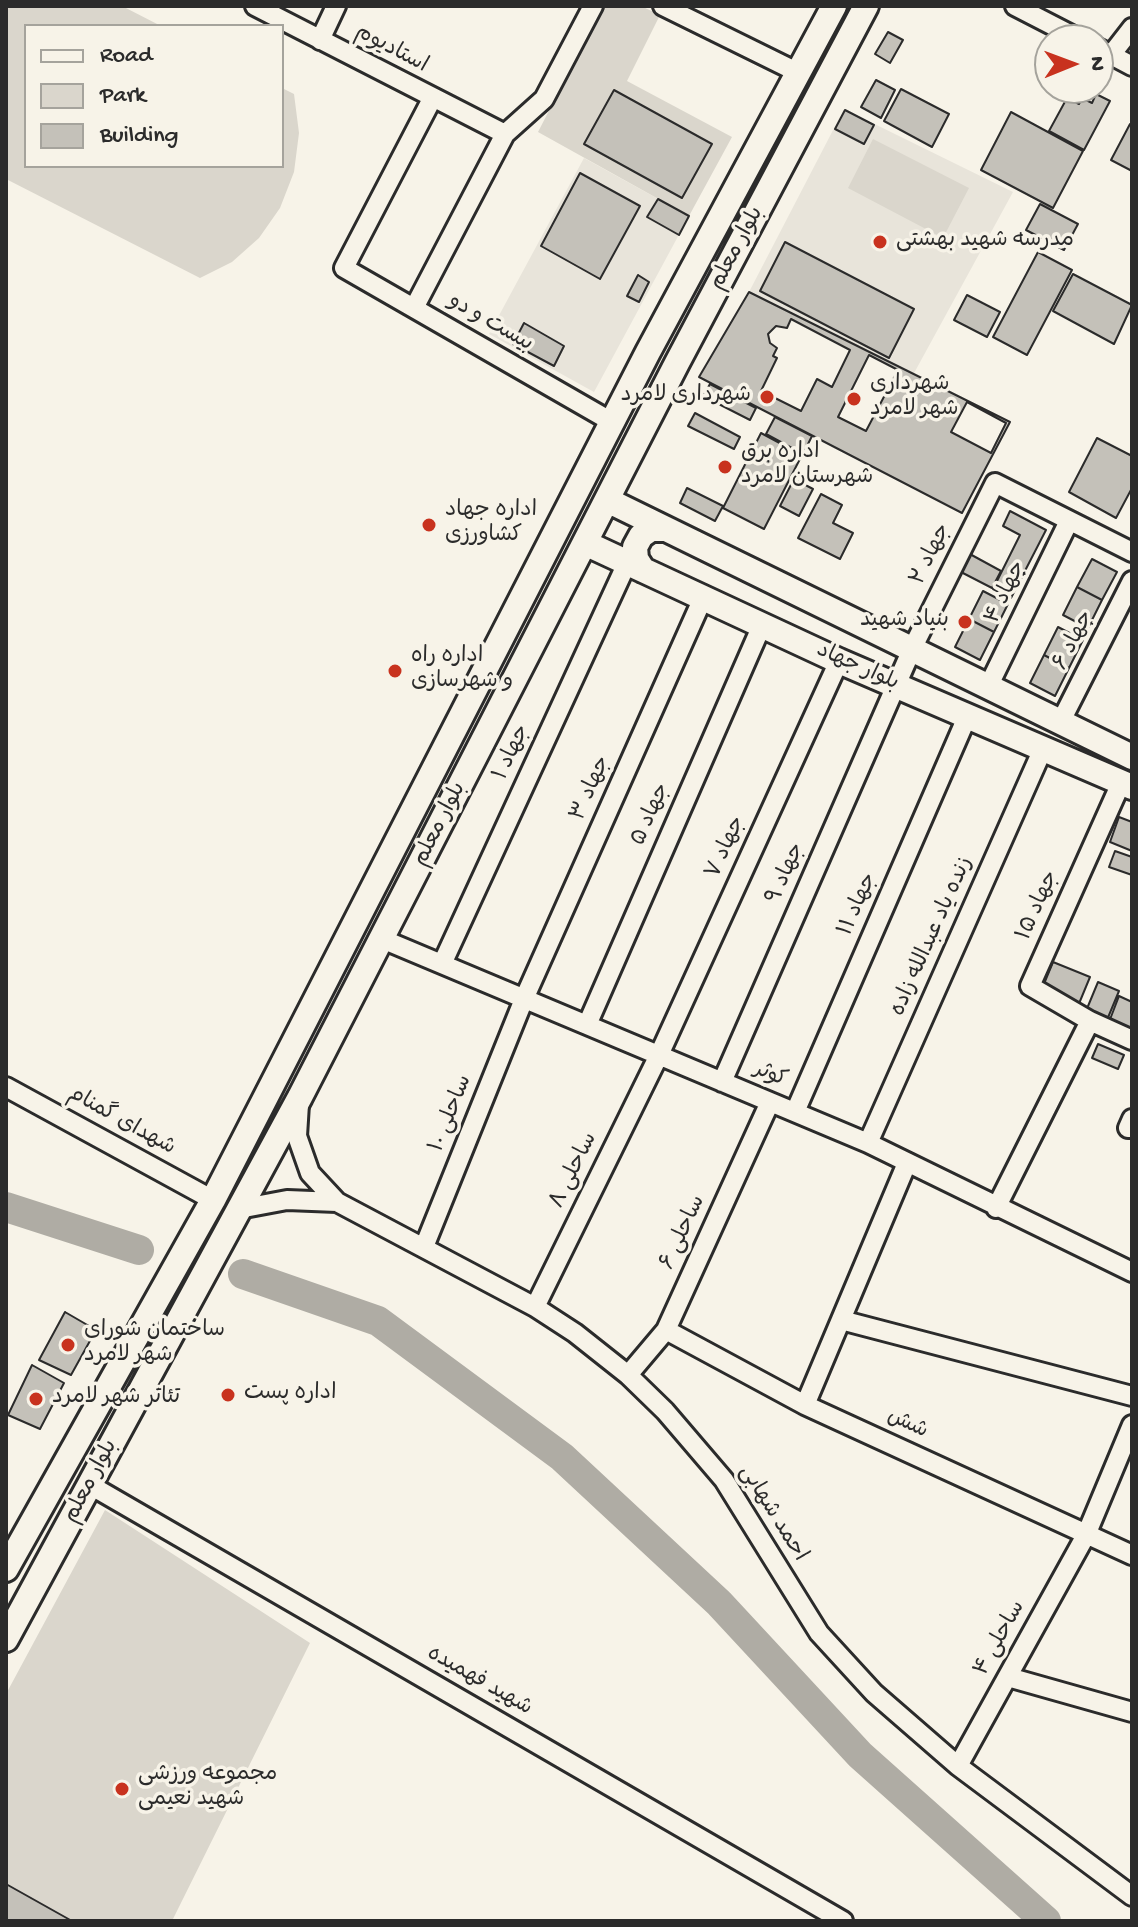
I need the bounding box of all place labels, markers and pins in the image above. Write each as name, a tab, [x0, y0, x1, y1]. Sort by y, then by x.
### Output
place label: مدرسه شهید بهشتی	[896, 229, 1074, 255]
marker: مدرسه شهید بهشتی	[871, 233, 889, 251]
place label: شهرداری شهر لامرد	[870, 373, 959, 424]
place label: شهرداری لامرد	[621, 384, 751, 410]
marker: شهرداری لامرد	[758, 388, 776, 406]
marker: شهرداری شهر لامرد	[845, 390, 863, 408]
place label: اداره برق شهرستان لامرد	[741, 441, 873, 492]
marker: اداره برق شهرستان لامرد	[716, 458, 734, 476]
place label: اداره جهاد کشاورزی	[445, 499, 537, 550]
marker: اداره جهاد کشاورزی	[420, 516, 438, 534]
place label: بنیاد شهید	[860, 609, 949, 635]
marker: بنیاد شهید	[956, 613, 974, 631]
place label: اداره راه و شهرسازی	[411, 645, 513, 696]
marker: اداره راه و شهرسازی	[386, 662, 404, 680]
place label: ساختمان شورای شهر لامرد	[84, 1319, 225, 1370]
marker: ساختمان شورای شهر لامرد	[59, 1336, 77, 1354]
place label: اداره پست	[244, 1382, 336, 1408]
place label: تئاتر شهر لامرد	[52, 1386, 180, 1412]
marker: اداره پست	[219, 1386, 237, 1404]
marker: تئاتر شهر لامرد	[27, 1390, 45, 1408]
place label: مجموعه ورزشی شهید نعیمی	[138, 1763, 277, 1814]
marker: مجموعه ورزشی شهید نعیمی	[113, 1780, 131, 1798]

